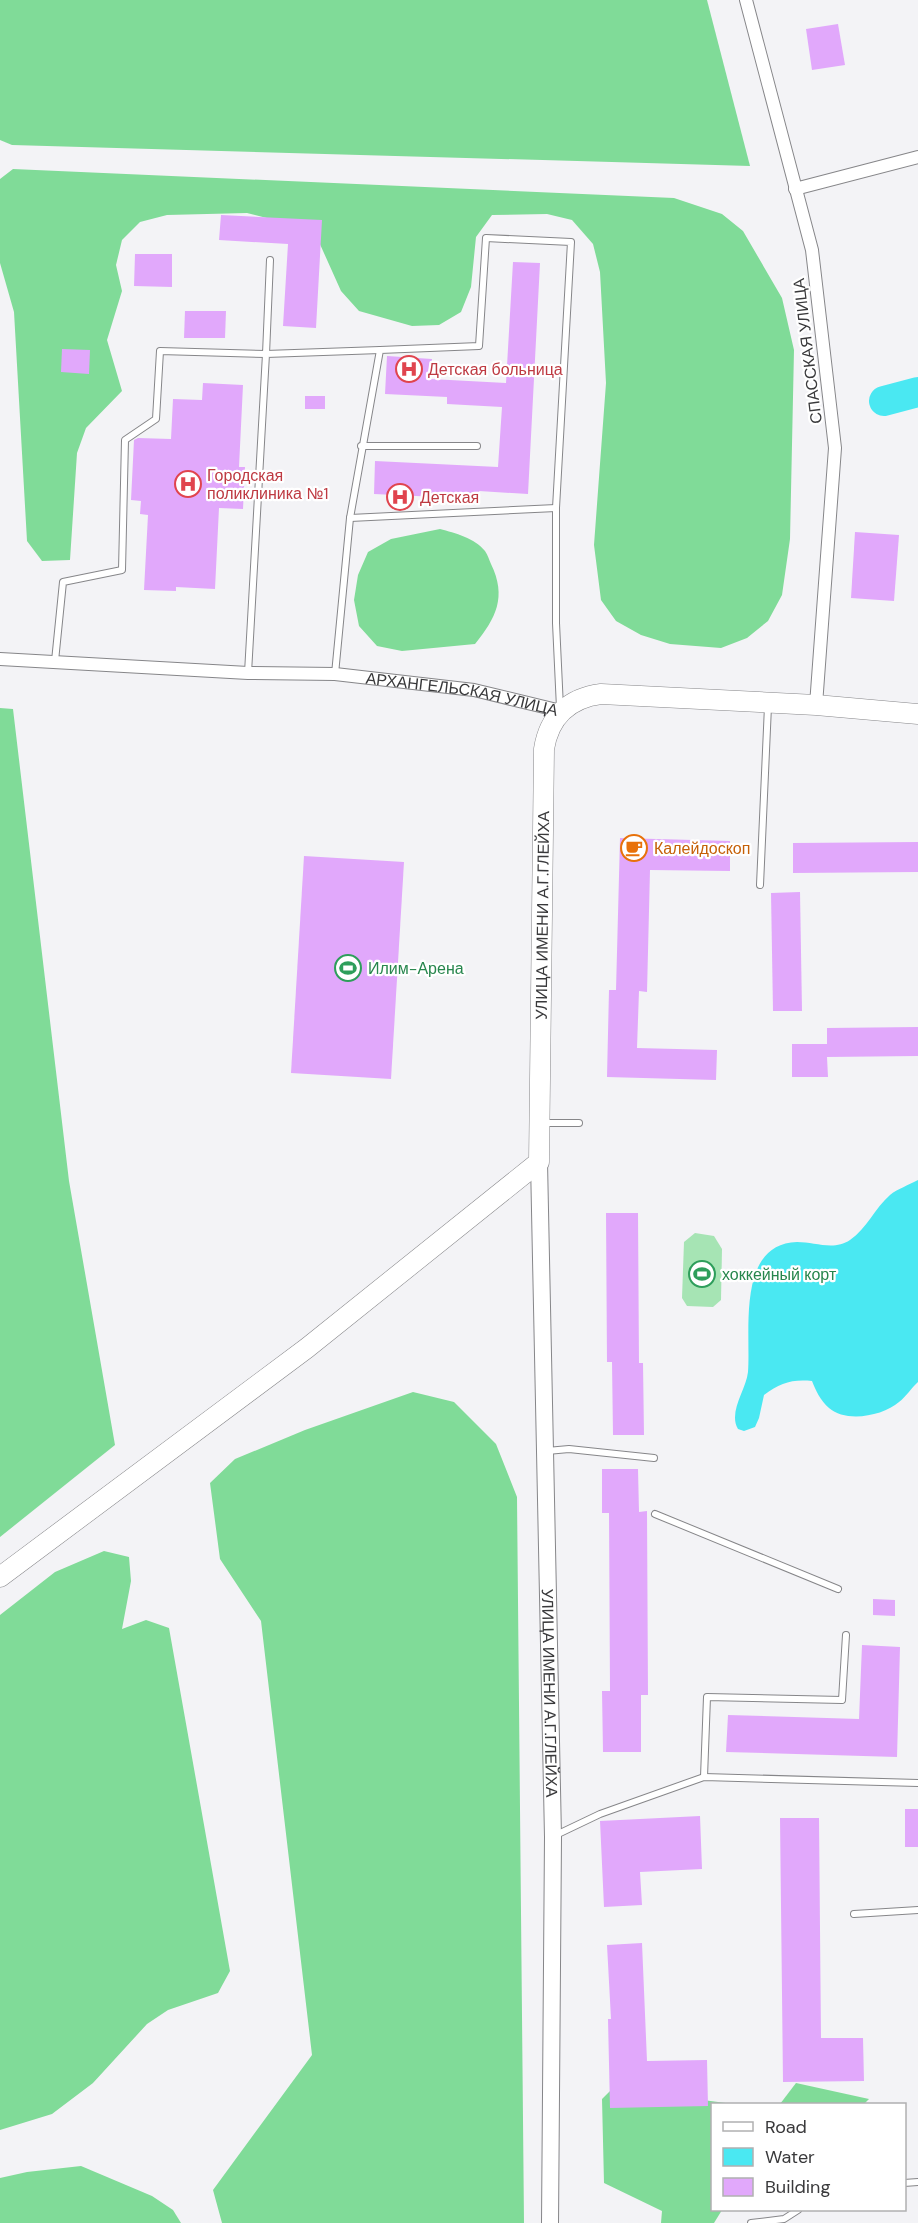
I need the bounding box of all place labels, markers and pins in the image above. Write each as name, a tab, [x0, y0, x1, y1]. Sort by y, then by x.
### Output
hospital icon: Детская больница	[394, 354, 424, 384]
place label: Детская больница	[428, 359, 563, 380]
place label: Городская поликлиника №1	[207, 465, 328, 504]
hospital icon: Городская поликлиника №1	[173, 469, 203, 499]
hospital icon: Детская	[385, 482, 415, 512]
place label: Детская	[420, 487, 479, 508]
cafe icon: Калейдоскоп	[619, 833, 649, 863]
place label: Калейдоскоп	[654, 838, 750, 859]
sports icon: Илим-Арена	[333, 953, 363, 983]
place label: Илим-Арена	[368, 958, 464, 979]
sports icon: хоккейный корт	[687, 1259, 717, 1289]
place label: хоккейный корт	[722, 1264, 837, 1285]

